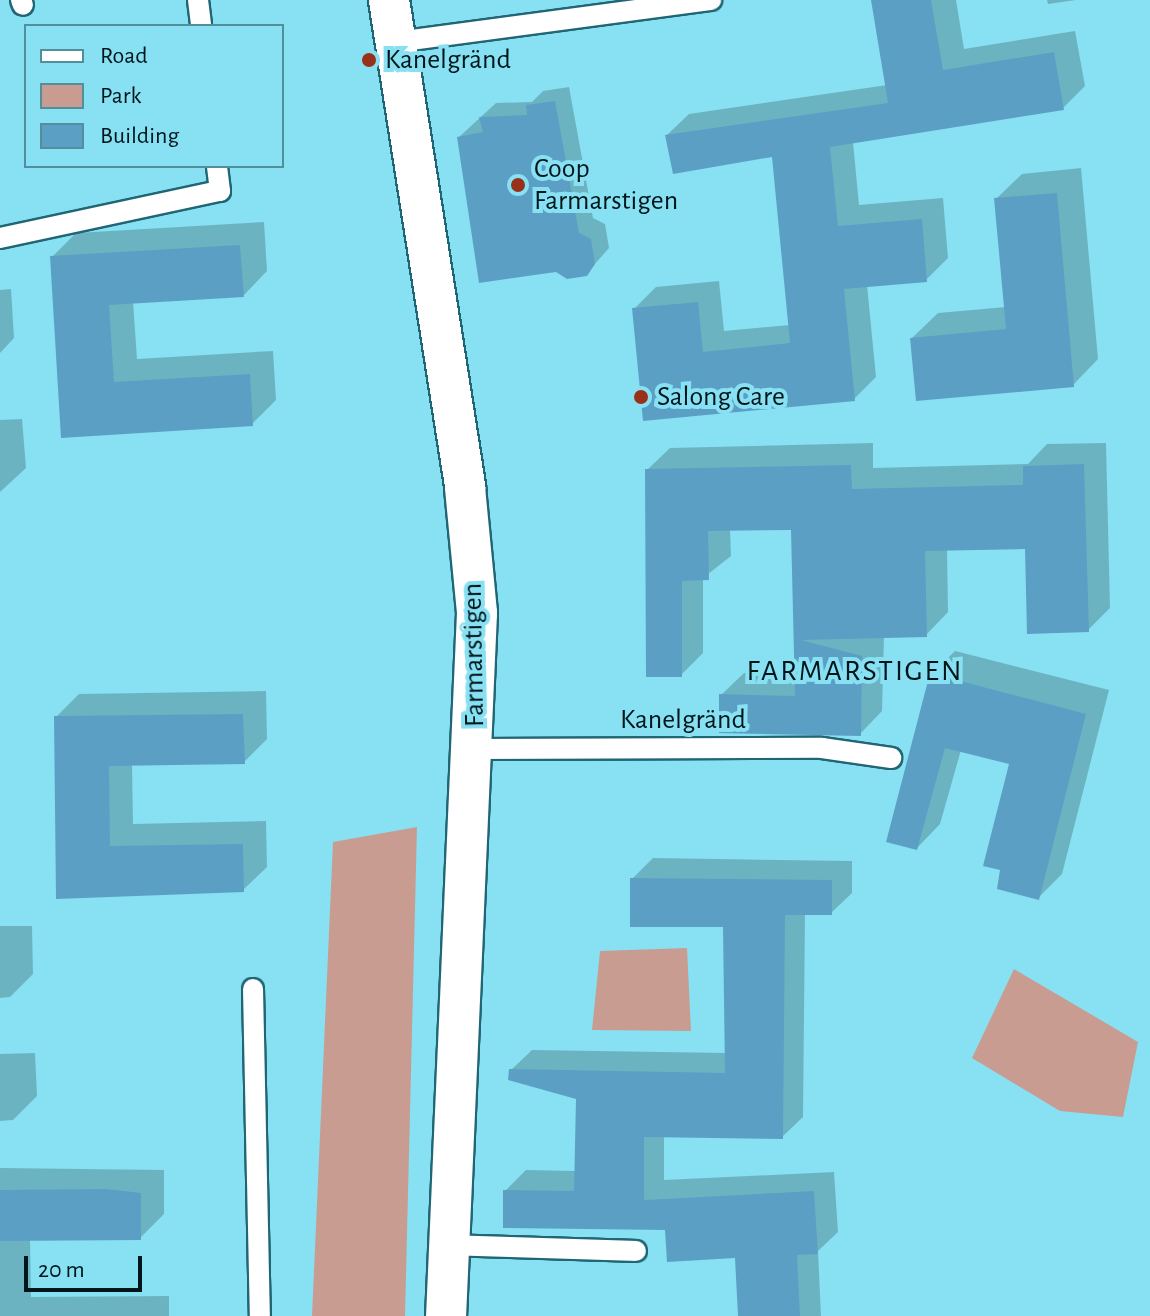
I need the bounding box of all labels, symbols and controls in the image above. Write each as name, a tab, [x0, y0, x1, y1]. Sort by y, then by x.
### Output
legend	[24, 24, 284, 168]
place label: Kanelgränd	[385, 43, 511, 77]
text: Road	[100, 44, 148, 68]
marker: Kanelgränd	[360, 51, 378, 69]
text: Park	[100, 84, 141, 108]
text: Building	[100, 124, 179, 148]
place label: Coop Farmarstigen	[534, 152, 678, 218]
marker: Coop Farmarstigen	[509, 176, 527, 194]
place label: Salong Care	[657, 380, 785, 414]
marker: Salong Care	[632, 388, 650, 406]
street label: Farmarstigen	[456, 583, 492, 727]
district label: FARMARSTIGEN	[747, 653, 963, 689]
street label: Kanelgränd	[620, 703, 746, 737]
scale bar	[28, 1240, 146, 1290]
text: 20 m	[38, 1258, 85, 1282]

